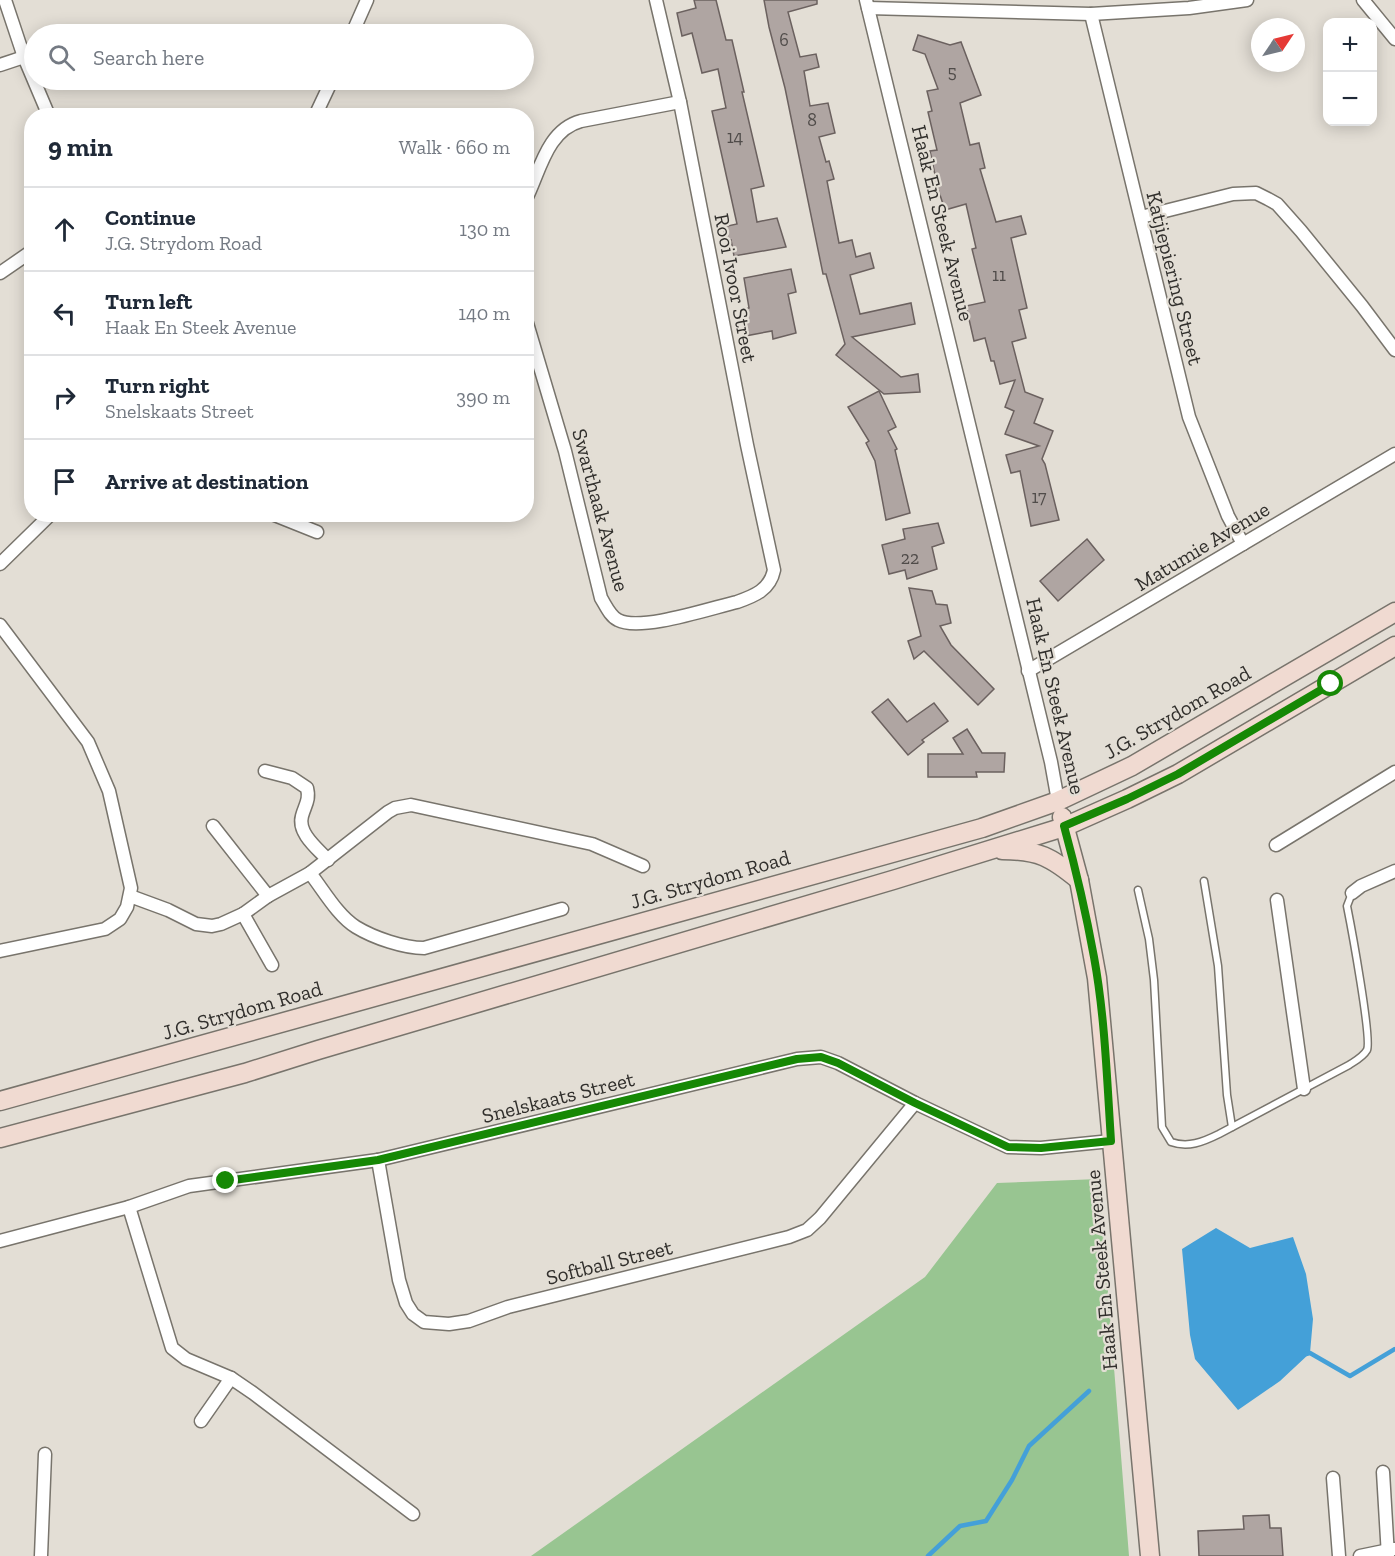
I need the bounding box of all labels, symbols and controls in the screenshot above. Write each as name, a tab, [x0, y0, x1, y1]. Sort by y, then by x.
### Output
north arrow	[1251, 18, 1305, 72]
map controls	[1323, 18, 1377, 126]
button: +	[1323, 18, 1377, 72]
search box	[24, 24, 534, 90]
house number: 6	[779, 29, 789, 51]
icon: search	[45, 41, 78, 74]
text: Search here	[93, 44, 204, 71]
house number: 5	[947, 61, 957, 83]
button: −	[1323, 72, 1377, 126]
house number: 8	[807, 109, 817, 131]
street label: Haak En Steek Avenue	[907, 122, 979, 324]
house number: 14	[727, 126, 744, 148]
text: 9 min	[48, 131, 113, 163]
text: Walk · 660 m	[399, 135, 510, 159]
street label: Katjiepiering Street	[1140, 189, 1209, 368]
text: Continue	[105, 204, 196, 231]
street label: Rooi Ivoor Street	[709, 211, 763, 365]
icon: ahead	[48, 213, 81, 246]
text: 130 m	[459, 217, 510, 241]
text: J.G. Strydom Road	[105, 231, 262, 255]
house number: 11	[992, 264, 1006, 286]
text: Turn left	[105, 288, 192, 315]
icon: left	[48, 297, 81, 330]
text: 140 m	[458, 301, 510, 325]
text: Haak En Steek Avenue	[105, 315, 297, 339]
text: Turn right	[105, 372, 209, 399]
icon: right	[48, 381, 81, 414]
text: 390 m	[456, 385, 510, 409]
text: Snelskaats Street	[105, 399, 254, 423]
street label: Swarthaak Avenue	[567, 426, 635, 594]
icon: arrive	[48, 465, 81, 498]
text: Arrive at destination	[105, 468, 308, 495]
house number: 17	[1031, 486, 1047, 508]
street label: Matumie Avenue	[1130, 496, 1274, 596]
house number: 22	[901, 547, 919, 569]
street label: Haak En Steek Avenue	[1021, 595, 1091, 797]
street label: J.G. Strydom Road	[1099, 660, 1255, 764]
route start	[1317, 670, 1343, 696]
street label: J.G. Strydom Road	[627, 844, 793, 914]
street label: J.G. Strydom Road	[159, 975, 325, 1045]
street label: Snelskaats Street	[479, 1066, 637, 1128]
route end	[212, 1167, 238, 1193]
street label: Haak En Steek Avenue	[1080, 1169, 1122, 1371]
street label: Softball Street	[543, 1234, 675, 1290]

